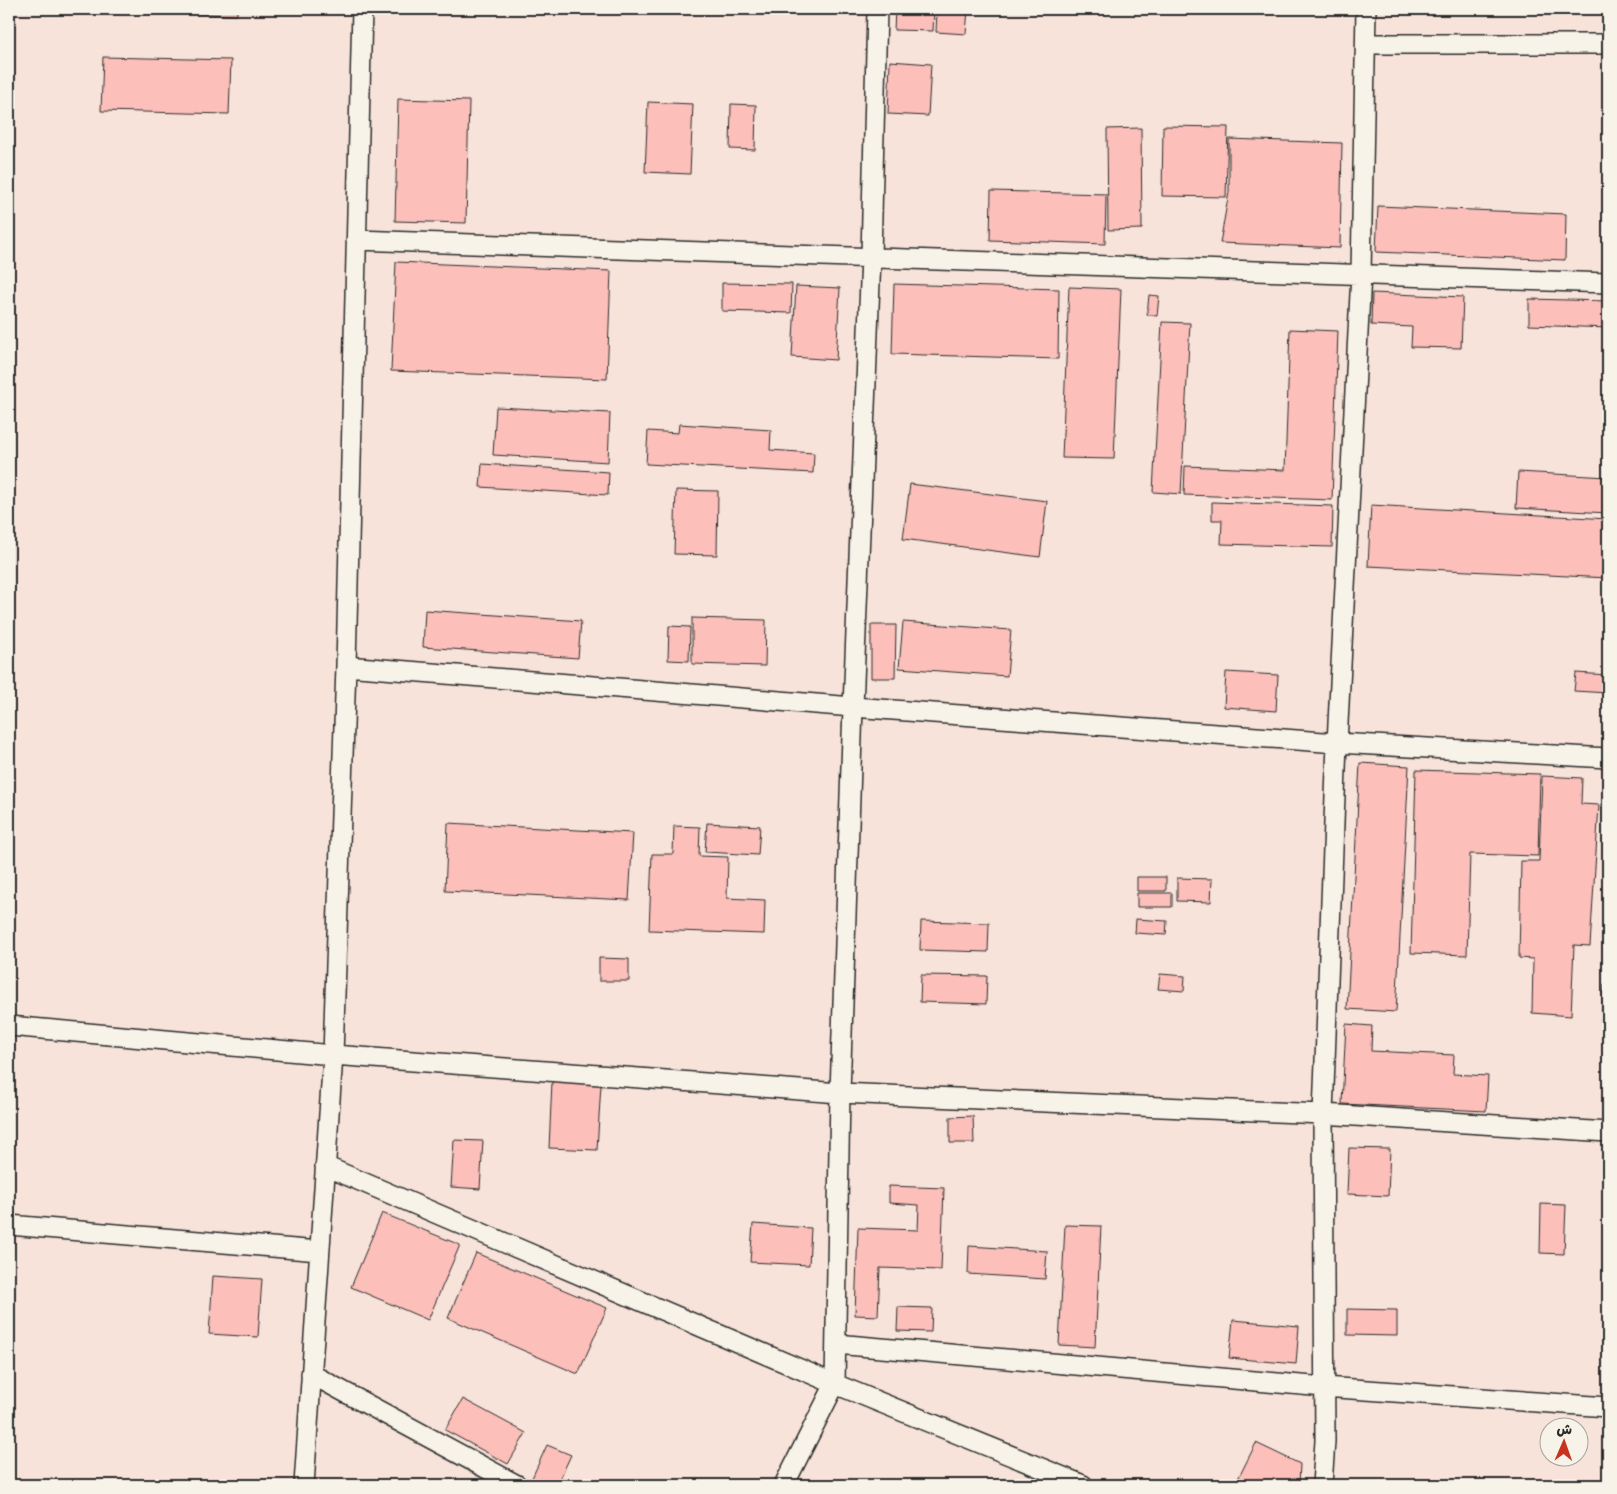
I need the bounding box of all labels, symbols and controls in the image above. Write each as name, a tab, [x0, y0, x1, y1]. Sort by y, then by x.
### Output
north arrow	[1540, 1416, 1590, 1466]
text: ش	[1556, 1420, 1572, 1438]

